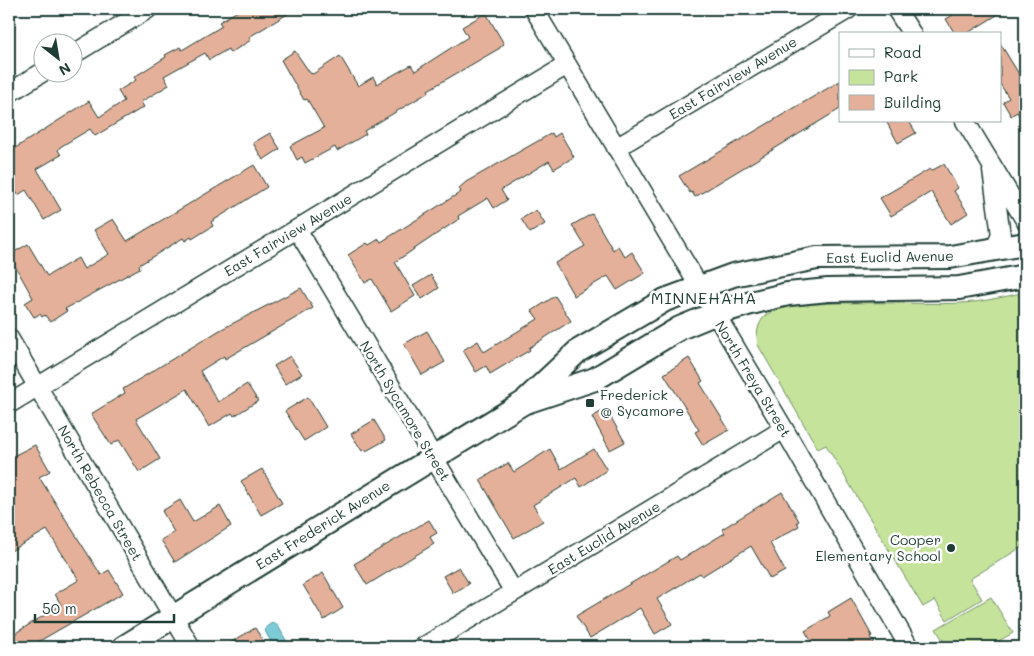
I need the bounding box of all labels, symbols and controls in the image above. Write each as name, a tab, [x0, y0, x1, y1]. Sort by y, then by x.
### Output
north arrow	[32, 32, 82, 82]
street label: East Fairview Avenue	[665, 32, 800, 123]
legend	[839, 32, 1002, 122]
text: Road	[884, 42, 921, 62]
text: N	[55, 59, 74, 80]
text: Park	[884, 66, 918, 86]
text: Building	[884, 92, 941, 112]
street label: East Fairview Avenue	[220, 189, 355, 280]
street label: East Euclid Avenue	[826, 246, 954, 267]
district label: MINNEHAHA	[651, 287, 757, 308]
street label: North Freya Street	[711, 317, 796, 441]
street label: North Sycamore Street	[356, 337, 455, 484]
place label: Frederick @ Sycamore	[600, 385, 684, 420]
marker: Frederick @ Sycamore	[584, 397, 596, 409]
street label: North Rebecca Street	[54, 421, 147, 564]
street label: East Frederick Avenue	[252, 475, 394, 574]
street label: East Euclid Avenue	[544, 497, 663, 579]
place label: Cooper Elementary School	[815, 530, 941, 565]
marker: Cooper Elementary School	[945, 542, 957, 554]
scale bar	[35, 591, 174, 623]
text: 50 m	[42, 598, 77, 618]

